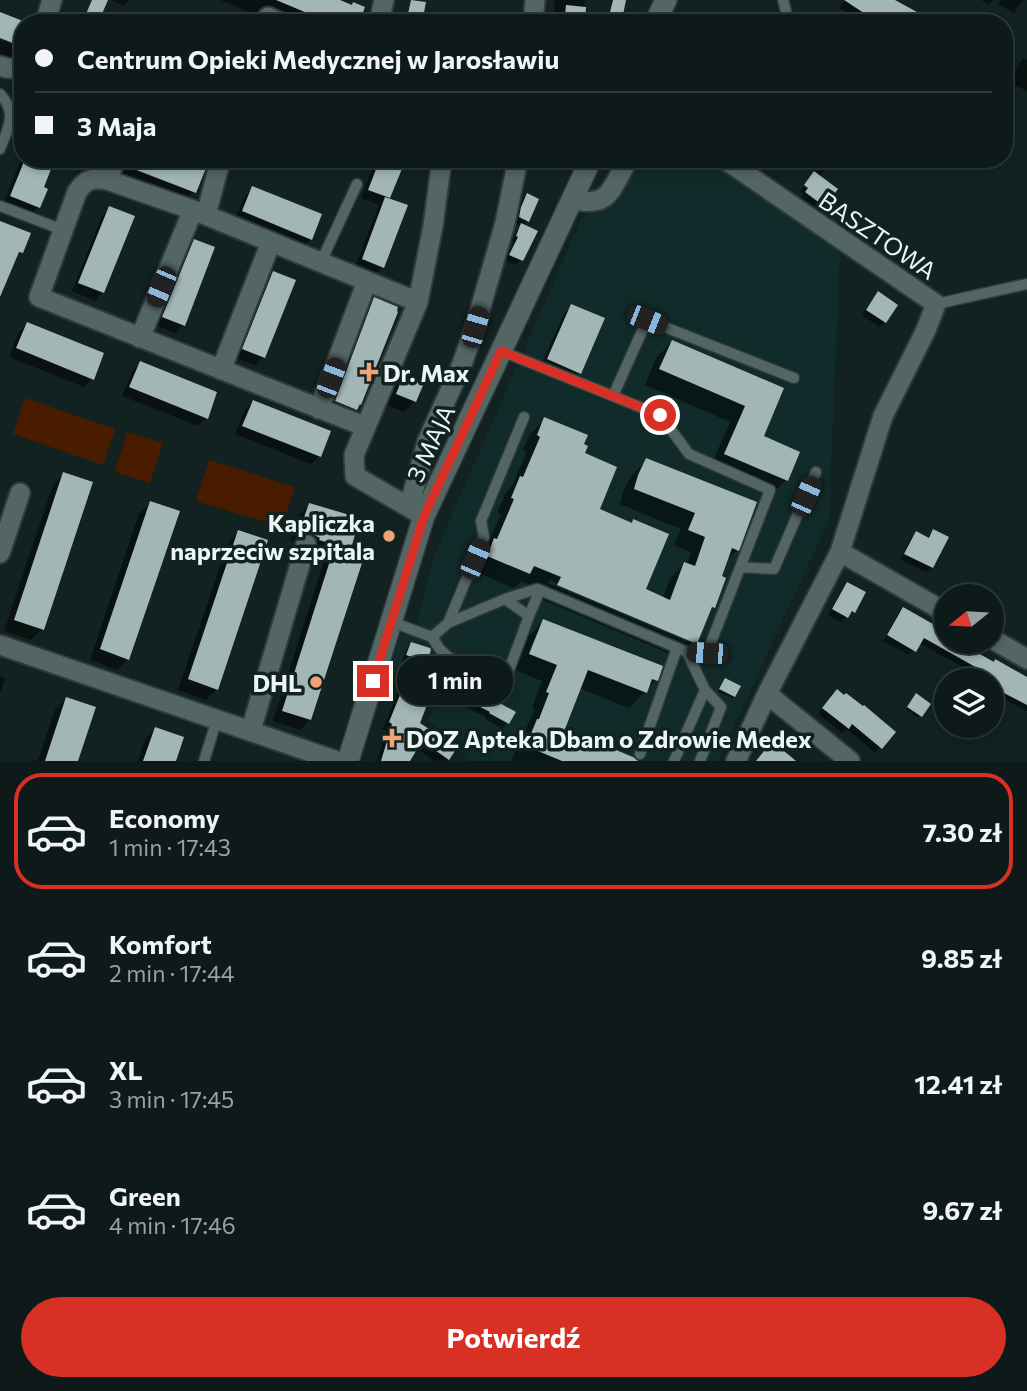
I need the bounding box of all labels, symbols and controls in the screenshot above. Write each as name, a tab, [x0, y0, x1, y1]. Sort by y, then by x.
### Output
text: Centrum Opieki Medycznej w Jarosławiu	[77, 43, 559, 74]
text: 3 Maja	[77, 110, 157, 141]
street label: BASZTOWA	[814, 185, 942, 285]
car	[144, 264, 179, 310]
car	[624, 302, 671, 338]
car	[460, 304, 491, 350]
car	[314, 355, 349, 401]
place label: Dr. Max	[383, 358, 470, 387]
marker: Dr. Max	[361, 364, 377, 380]
route start	[644, 399, 676, 431]
street label: 3 MAJA	[400, 400, 460, 486]
car	[788, 473, 825, 519]
place label: Kapliczka naprzeciw szpitala	[170, 508, 375, 565]
marker: Kapliczka naprzeciw szpitala	[381, 528, 397, 544]
car	[458, 536, 493, 582]
north arrow	[934, 584, 1004, 654]
map controls	[934, 584, 1004, 738]
car	[686, 641, 729, 665]
callout: 1 min	[398, 656, 513, 706]
route end	[357, 665, 389, 697]
text: 1 min	[428, 666, 482, 694]
place label: DHL	[252, 668, 302, 697]
button: layers	[934, 668, 1004, 738]
marker: DHL	[308, 674, 324, 690]
place label: DOZ Apteka Dbam o Zdrowie Medex	[406, 724, 812, 753]
marker: DOZ Apteka Dbam o Zdrowie Medex	[384, 730, 400, 746]
icon: car	[25, 800, 88, 863]
text: Economy	[109, 802, 220, 833]
text: 7.30 zł	[923, 816, 1002, 847]
text: 1 min · 17:43	[109, 833, 231, 861]
icon: car	[25, 926, 88, 989]
text: Komfort	[109, 928, 212, 959]
text: 9.85 zł	[921, 942, 1002, 973]
text: 2 min · 17:44	[109, 959, 235, 987]
icon: car	[25, 1052, 88, 1115]
text: XL	[109, 1054, 143, 1085]
text: 12.41 zł	[914, 1068, 1002, 1099]
text: 3 min · 17:45	[109, 1085, 234, 1113]
icon: car	[25, 1178, 88, 1241]
text: Green	[109, 1180, 181, 1211]
text: 9.67 zł	[922, 1194, 1002, 1225]
text: 4 min · 17:46	[109, 1211, 236, 1239]
button: Potwierdź	[21, 1297, 1006, 1377]

